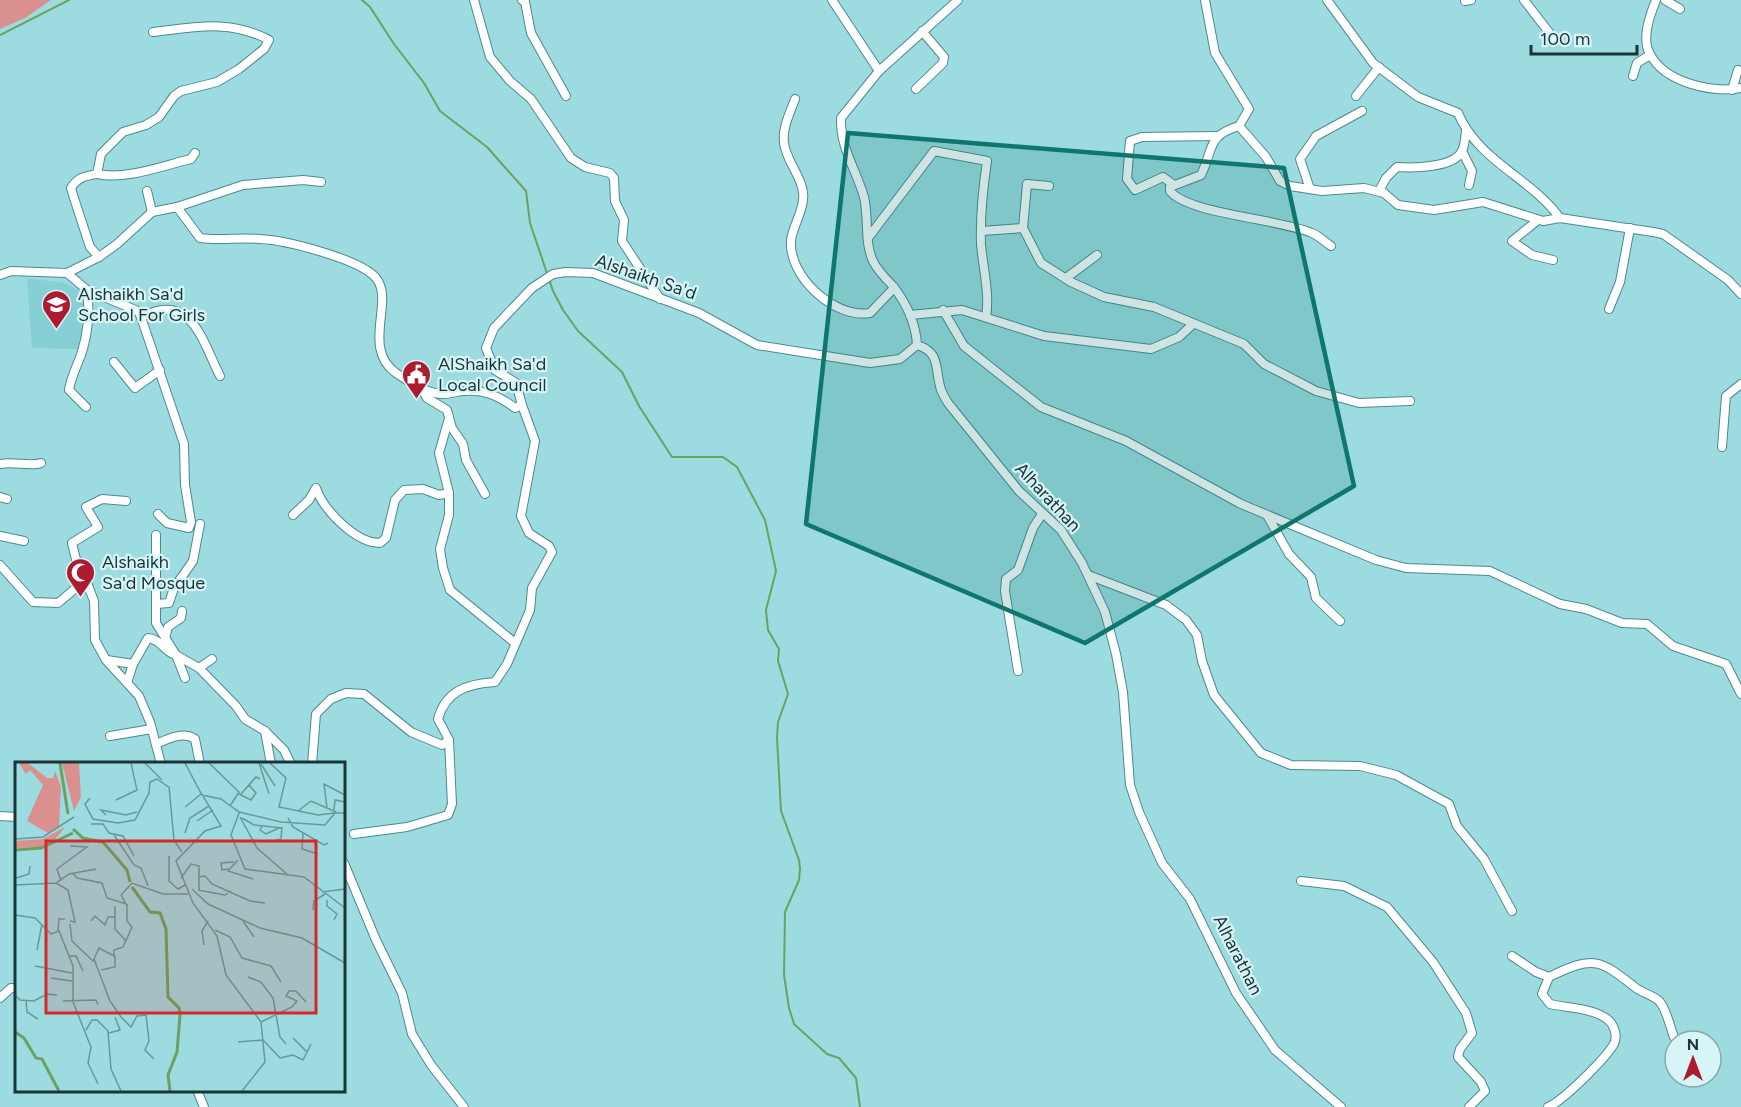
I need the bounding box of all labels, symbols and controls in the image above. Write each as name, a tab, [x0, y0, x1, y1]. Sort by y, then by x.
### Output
scale bar	[1531, 18, 1638, 56]
text: 100 m	[1540, 28, 1590, 50]
street label: Alshaikh Sa'd	[593, 249, 699, 305]
place label: Alshaikh Sa'd School For Girls	[78, 283, 205, 326]
school or university icon: Alshaikh Sa'd School For Girls	[41, 288, 73, 330]
place label: AlShaikh Sa'd Local Council	[438, 353, 547, 396]
public building icon: AlShaikh Sa'd Local Council	[401, 358, 433, 400]
street label: Alharathan	[1010, 458, 1086, 536]
place label: Alshaikh Sa'd Mosque	[102, 551, 205, 594]
mosque icon: Alshaikh Sa'd Mosque	[65, 556, 97, 598]
inset map	[15, 762, 345, 1092]
street label: Alharathan	[1209, 911, 1267, 999]
north arrow	[1663, 1029, 1723, 1089]
text: N	[1687, 1035, 1699, 1054]

